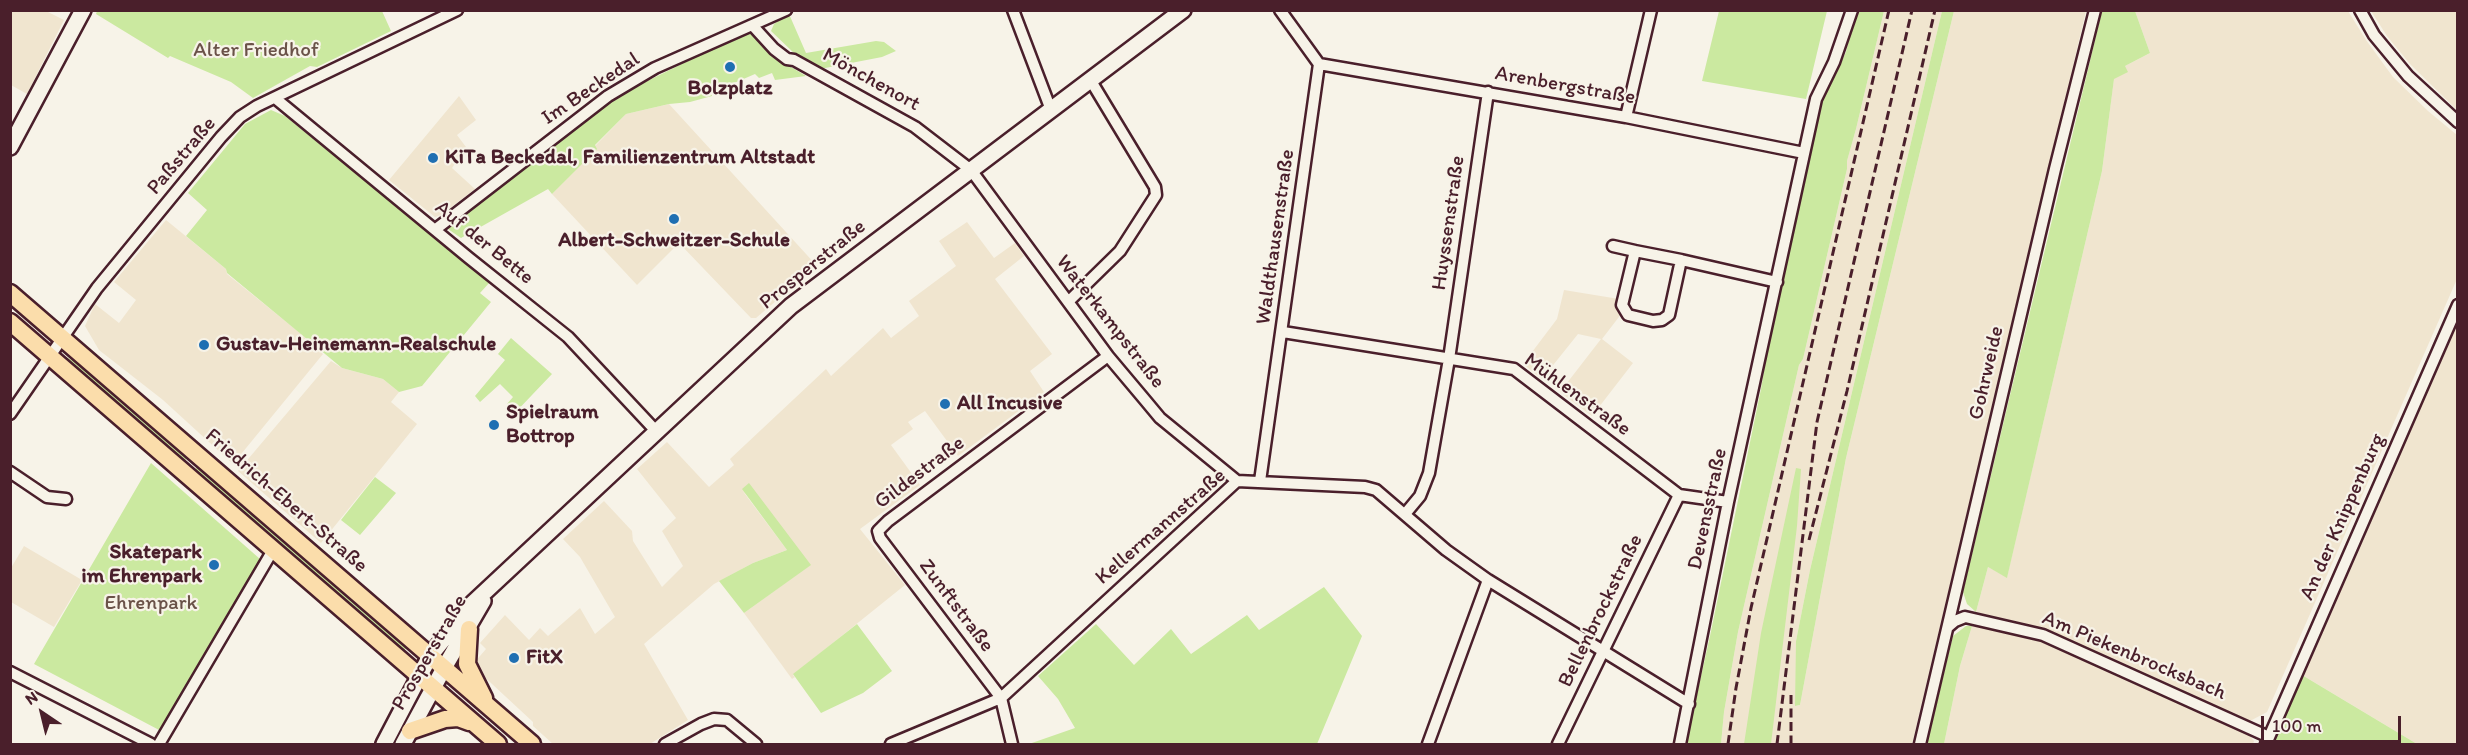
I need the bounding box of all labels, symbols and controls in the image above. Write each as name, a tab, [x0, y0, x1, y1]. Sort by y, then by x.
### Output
park label: Alter Friedhof	[193, 38, 319, 64]
street label: Mönchenort	[818, 43, 924, 117]
street label: Im Beckedal	[537, 47, 645, 131]
marker: Bolzplatz	[723, 60, 737, 74]
street label: Arenbergstraße	[1493, 61, 1637, 111]
place label: Bolzplatz	[688, 76, 772, 102]
street label: Paßstraße	[142, 112, 222, 200]
place label: KiTa Beckedal, Familienzentrum Altstadt	[445, 145, 815, 171]
street label: Waldthausenstraße	[1251, 148, 1301, 326]
marker: KiTa Beckedal, Familienzentrum Altstadt	[426, 151, 440, 165]
street label: Huyssenstraße	[1427, 154, 1471, 292]
street label: Auf der Bette	[429, 195, 539, 291]
marker: Albert-Schweitzer-Schule	[667, 212, 681, 226]
street label: Prosperstraße	[755, 215, 871, 315]
place label: Albert-Schweitzer-Schule	[558, 228, 790, 254]
street label: Waterkampstraße	[1050, 250, 1170, 394]
street label: Gohrweide	[1964, 324, 2010, 422]
place label: Gustav-Heinemann-Realschule	[216, 332, 496, 358]
marker: Gustav-Heinemann-Realschule	[197, 338, 211, 352]
street label: Mühlenstraße	[1519, 348, 1635, 442]
place label: All Incusive	[957, 391, 1063, 417]
marker: All Incusive	[938, 397, 952, 411]
place label: Spielraum Bottrop	[506, 400, 599, 450]
marker: Spielraum Bottrop	[487, 418, 501, 432]
street label: Friedrich-Ebert-Straße	[200, 424, 372, 578]
street label: An der Knippenburg	[2295, 430, 2391, 604]
street label: Gildestraße	[870, 431, 970, 515]
street label: Devensstraße	[1683, 446, 1733, 572]
street label: Kellermannstraße	[1091, 464, 1231, 590]
street label: Bellenbrockstraße	[1553, 530, 1649, 692]
place label: Skatepark im Ehrenpark	[81, 540, 202, 590]
street label: Zunftstraße	[913, 555, 999, 657]
marker: Skatepark im Ehrenpark	[207, 558, 221, 572]
park label: Ehrenpark	[105, 591, 197, 617]
street label: Prosperstraße	[387, 591, 473, 715]
street label: Am Piekenbrocksbach	[2038, 606, 2230, 706]
place label: FitX	[526, 645, 563, 671]
marker: FitX	[507, 651, 521, 665]
north arrow	[12, 683, 72, 743]
text: N	[22, 687, 41, 709]
scale bar	[2264, 704, 2404, 742]
text: 100 m	[2272, 715, 2322, 737]

